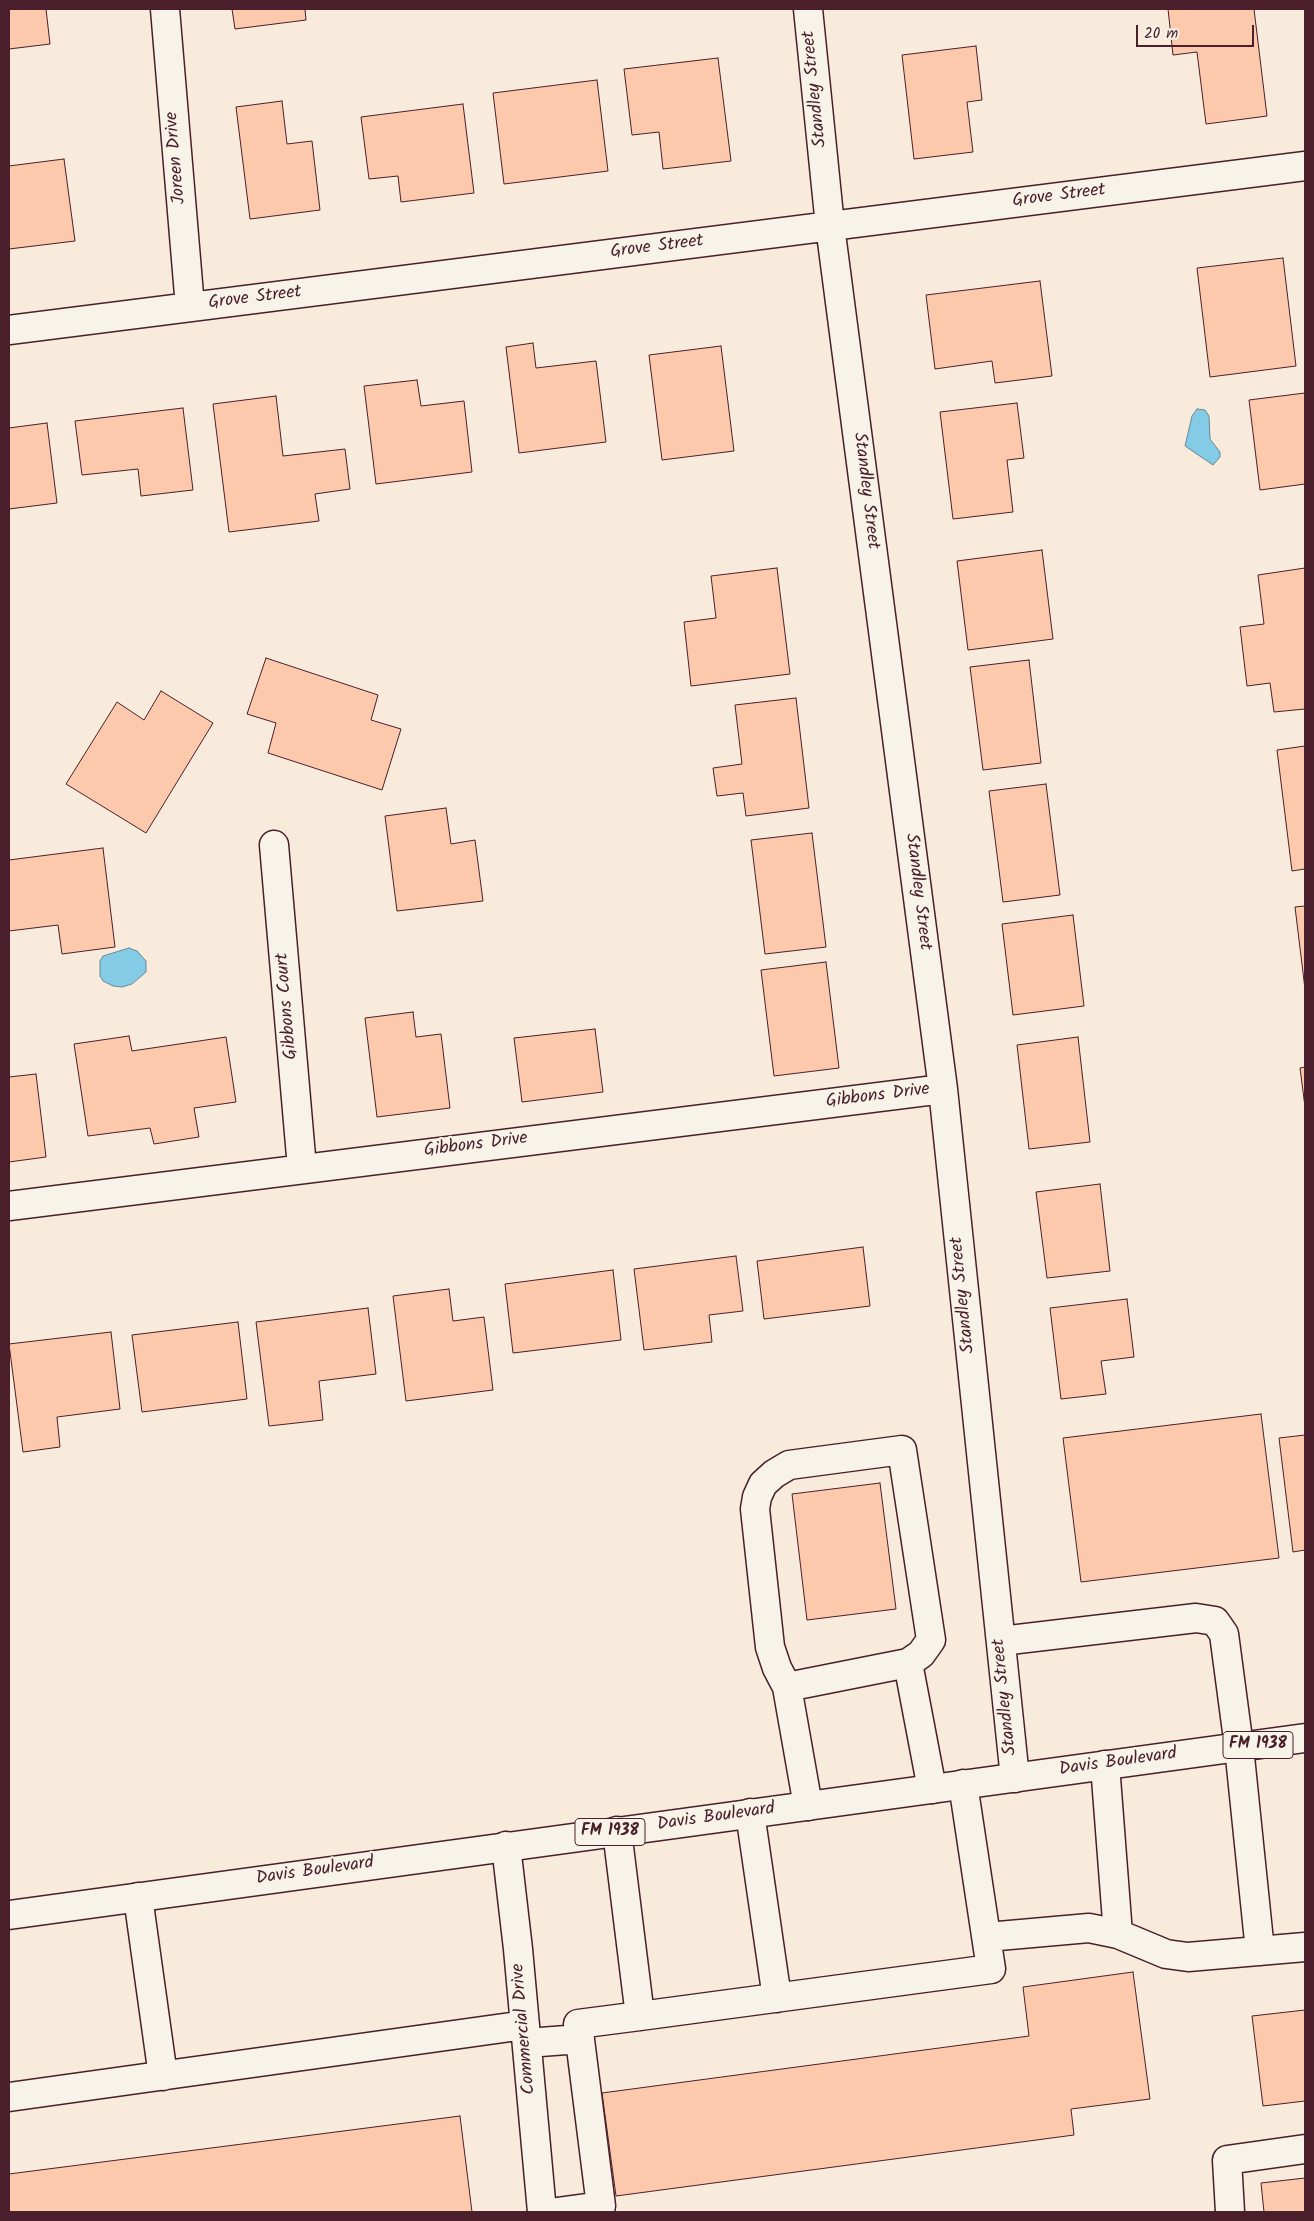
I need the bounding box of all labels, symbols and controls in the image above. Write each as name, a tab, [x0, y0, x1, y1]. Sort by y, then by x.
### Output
scale bar	[1139, 15, 1256, 47]
text: 20 m	[1144, 22, 1178, 46]
street label: Standley Street	[799, 30, 833, 148]
street label: Joreen Drive	[162, 111, 192, 205]
street label: Grove Street	[1011, 181, 1107, 213]
street label: Grove Street	[609, 232, 705, 264]
street label: Grove Street	[207, 283, 303, 315]
street label: Standley Street	[847, 431, 883, 551]
street label: Standley Street	[899, 832, 935, 952]
street label: Gibbons Court	[273, 952, 303, 1060]
street label: Gibbons Drive	[825, 1080, 931, 1114]
street label: Gibbons Drive	[423, 1129, 529, 1163]
street label: Standley Street	[947, 1236, 981, 1354]
street label: Standley Street	[989, 1638, 1023, 1756]
road number: FM 1938	[1223, 1732, 1293, 1758]
street label: Davis Boulevard	[1058, 1744, 1178, 1782]
street label: Davis Boulevard	[656, 1799, 776, 1837]
road number: FM 1938	[575, 1818, 645, 1845]
street label: Davis Boulevard	[255, 1853, 375, 1891]
street label: Commercial Drive	[509, 1963, 541, 2095]

